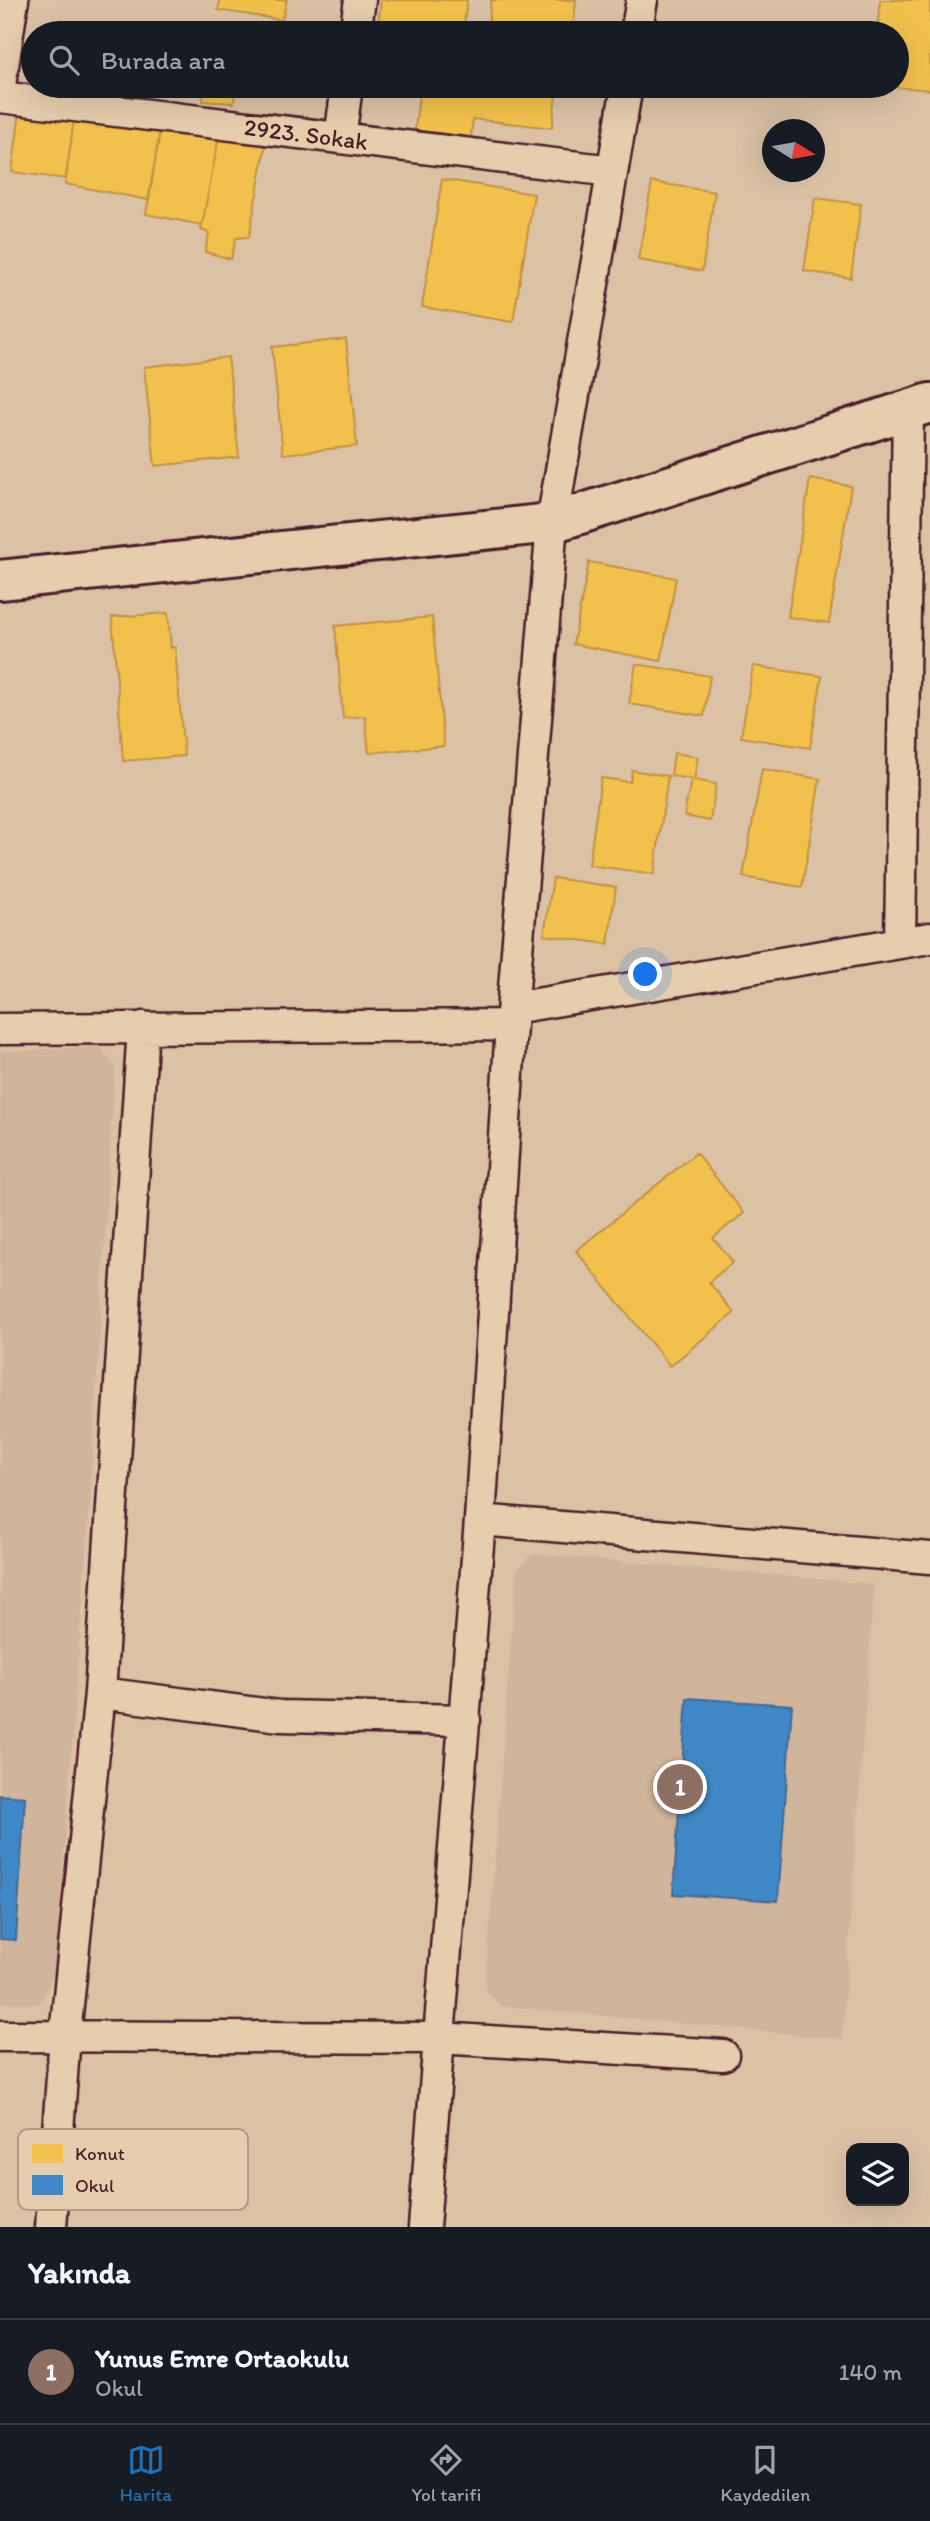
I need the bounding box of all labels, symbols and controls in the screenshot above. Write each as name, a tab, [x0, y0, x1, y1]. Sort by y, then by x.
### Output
search box	[21, 21, 909, 98]
icon: search	[45, 41, 83, 79]
text: Burada ara	[101, 44, 225, 76]
street label: 2923. Sokak	[242, 112, 370, 156]
north arrow	[762, 119, 825, 182]
your location	[628, 957, 662, 991]
pin: 1	[657, 1761, 703, 1813]
legend	[18, 2129, 248, 2210]
text: Konut	[75, 2142, 125, 2165]
map controls	[846, 2143, 909, 2206]
button: layers	[846, 2143, 909, 2206]
text: Okul	[75, 2174, 115, 2197]
text: Yakında	[28, 2254, 130, 2291]
text: Yunus Emre Ortaokulu	[95, 2342, 349, 2374]
text: 1	[46, 2358, 56, 2386]
text: 140 m	[839, 2358, 902, 2386]
text: Okul	[95, 2374, 143, 2402]
tab: Harita	[120, 2441, 172, 2506]
tab: Yol tarifi	[411, 2441, 481, 2506]
tab: Kaydedilen	[721, 2441, 810, 2506]

